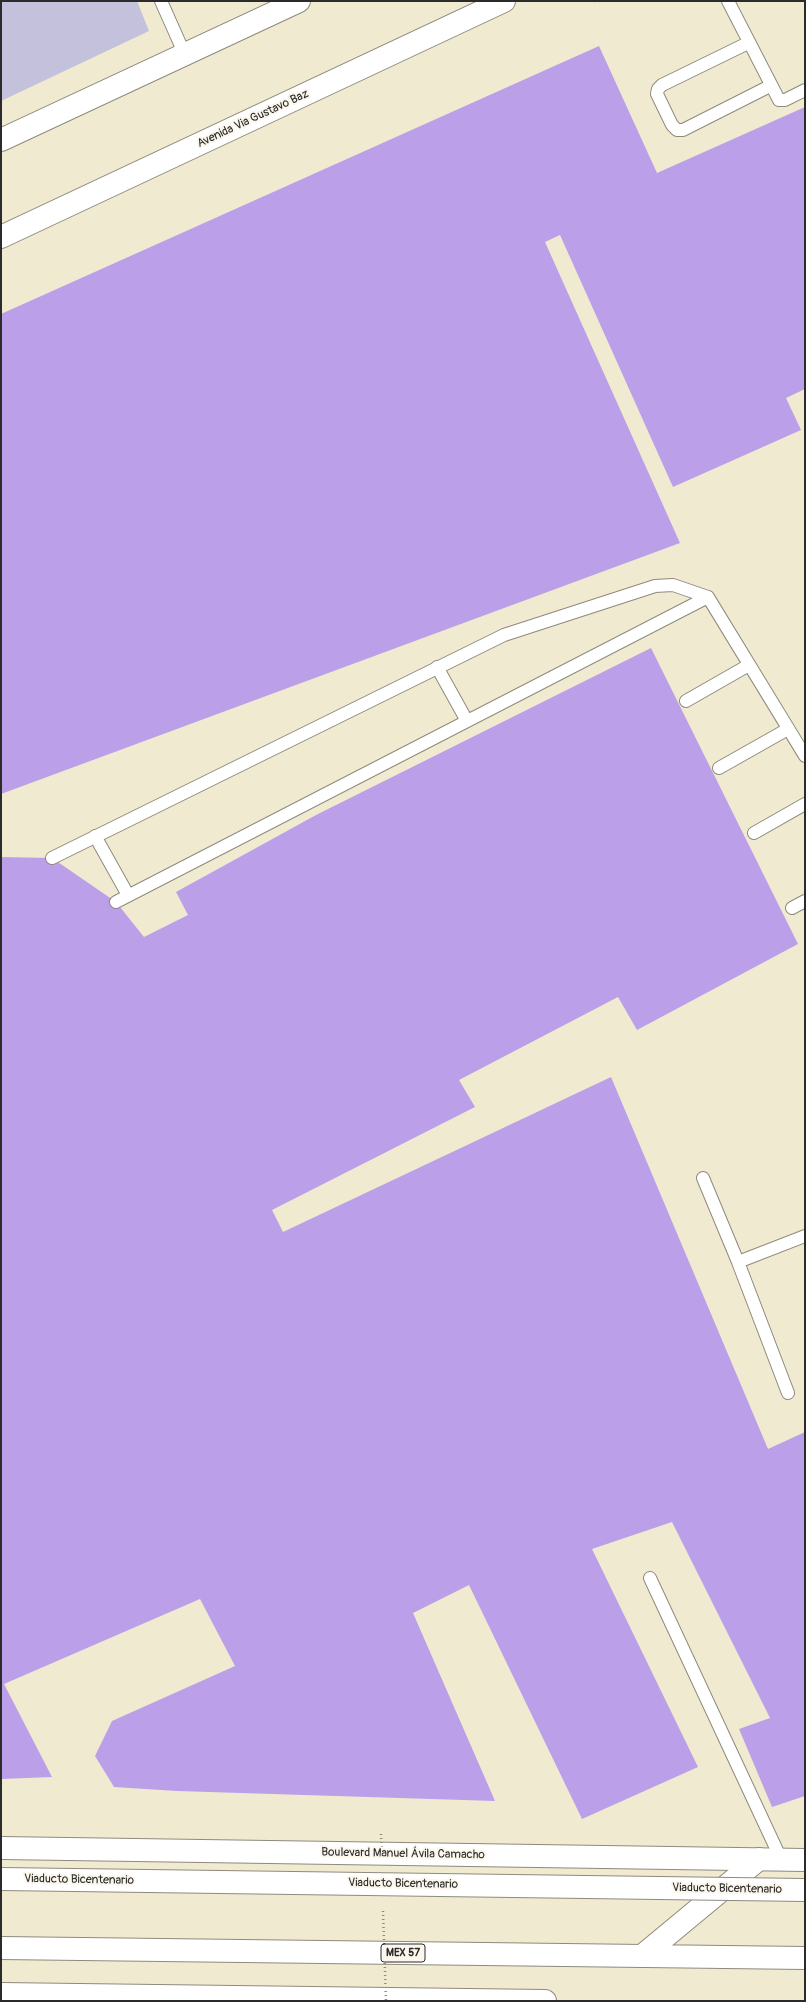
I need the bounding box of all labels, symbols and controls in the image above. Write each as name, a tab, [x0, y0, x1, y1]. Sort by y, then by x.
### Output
street label: Avenida Via Gustavo Baz	[195, 87, 311, 151]
street label: Boulevard Manuel Ávila Camacho	[321, 1845, 485, 1863]
street label: Viaducto Bicentenario	[24, 1872, 134, 1888]
street label: Viaducto Bicentenario	[348, 1876, 458, 1892]
street label: Viaducto Bicentenario	[672, 1881, 782, 1897]
road number: MEX 57	[381, 1944, 425, 1962]

